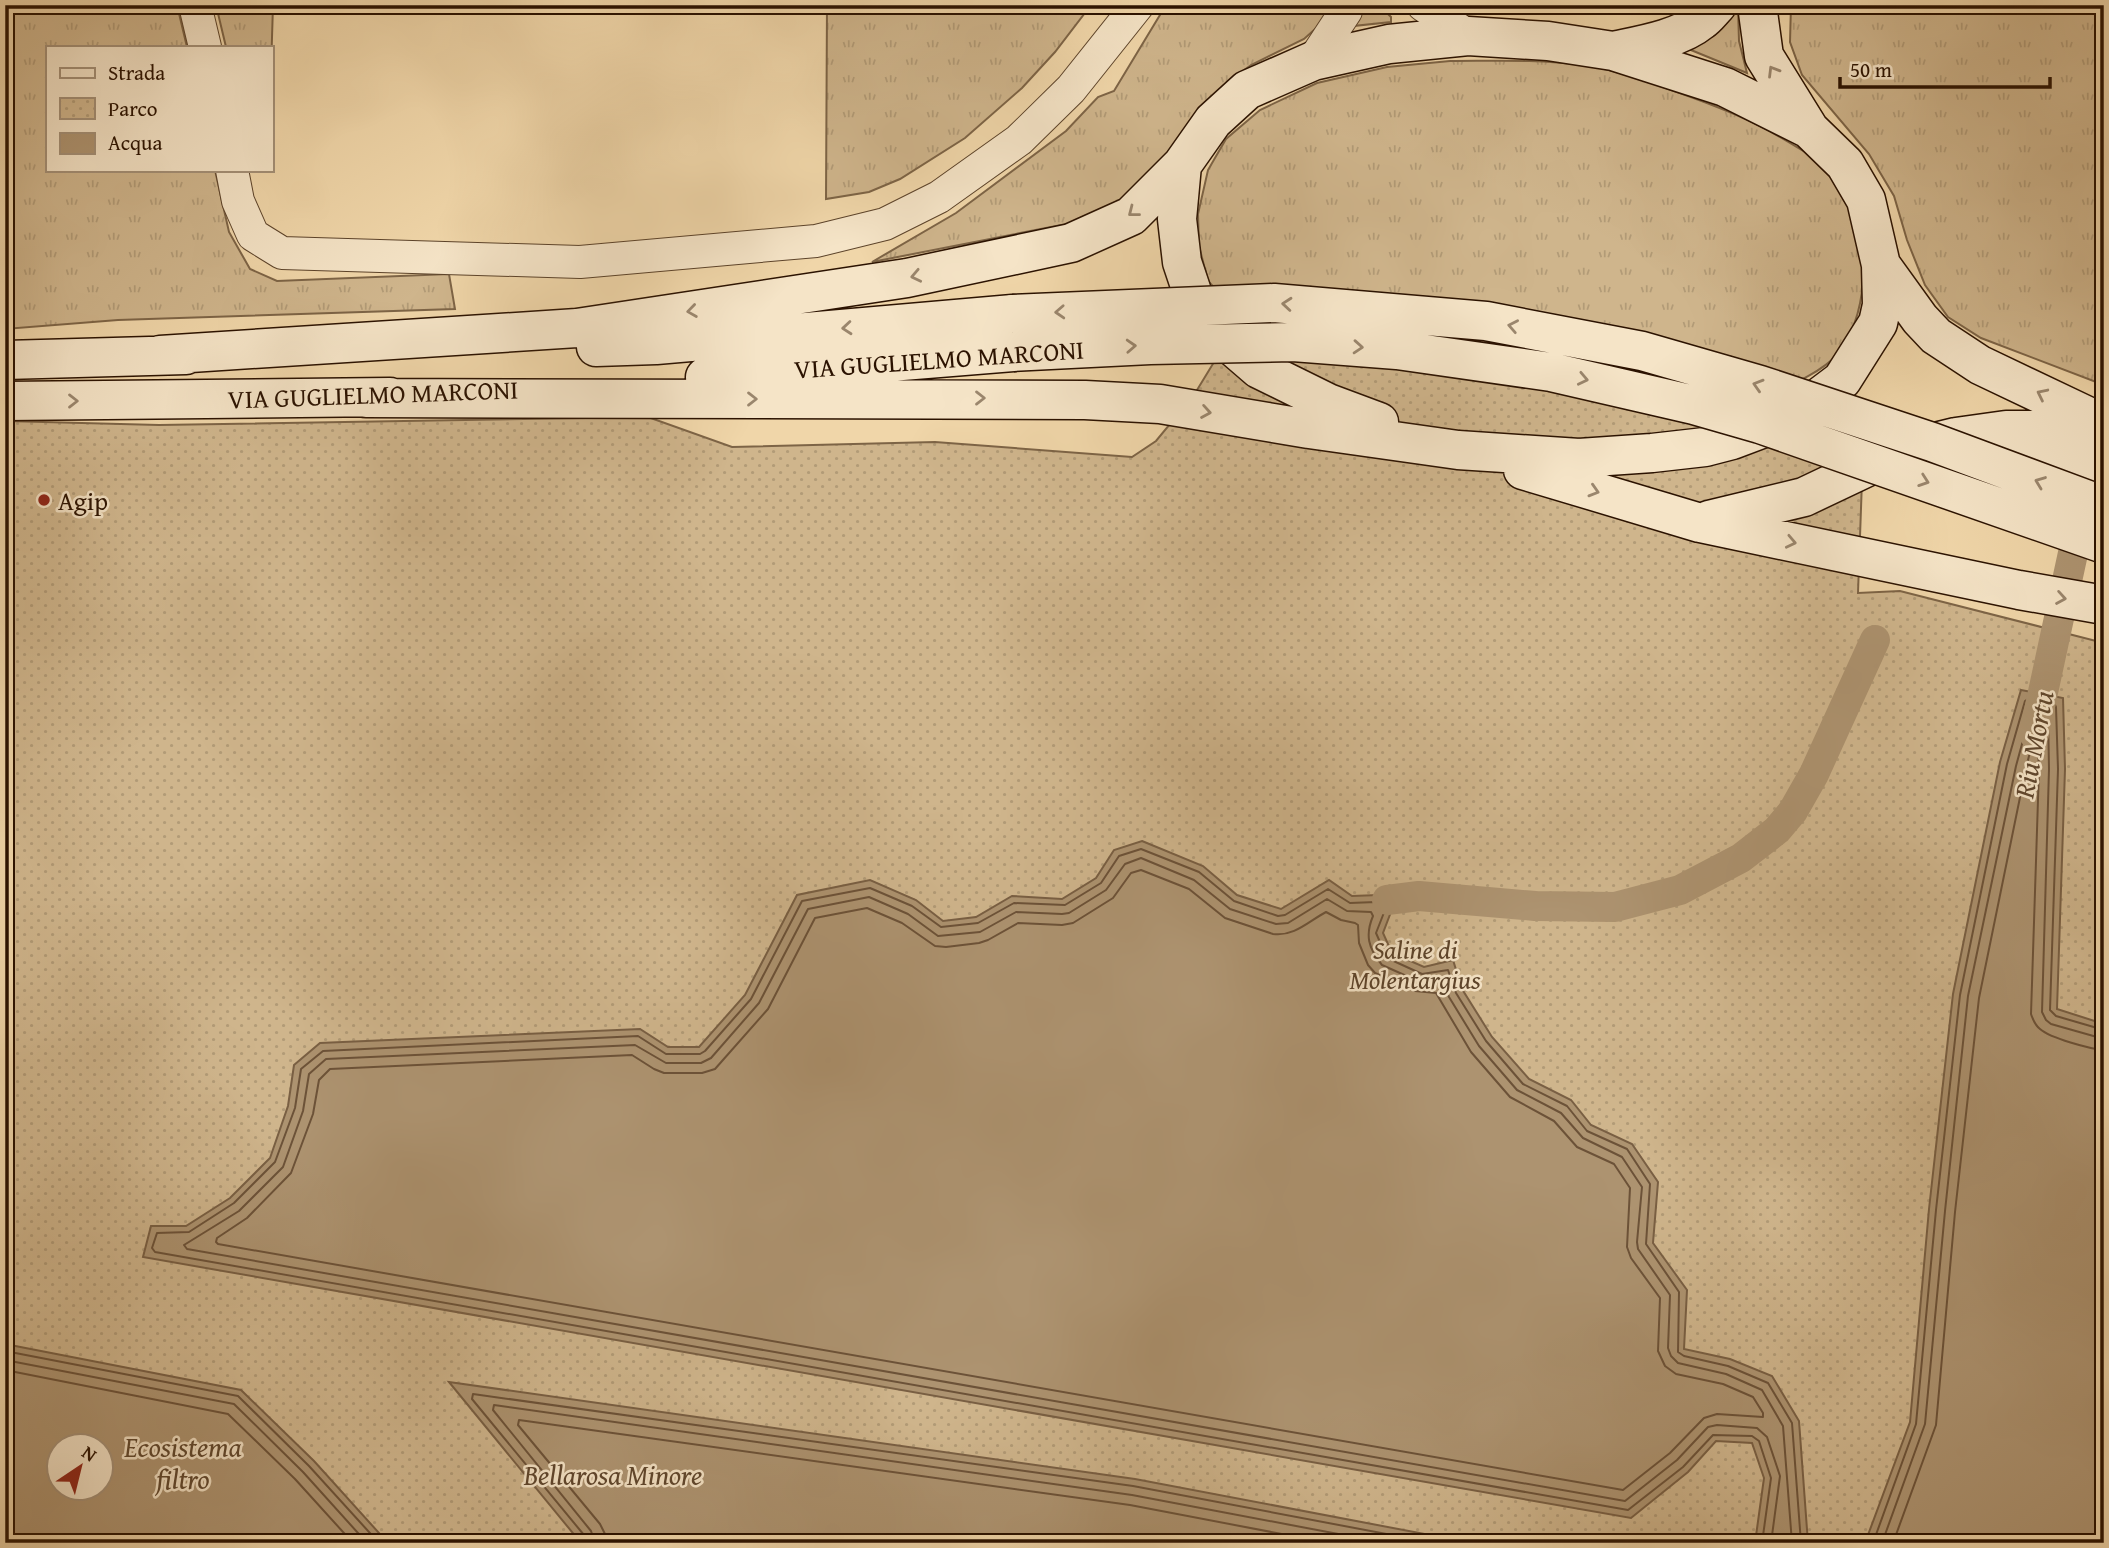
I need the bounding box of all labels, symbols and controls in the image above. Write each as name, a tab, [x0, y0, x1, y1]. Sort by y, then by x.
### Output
legend	[46, 46, 273, 172]
scale bar	[1840, 46, 2050, 90]
text: 50 m	[1850, 54, 1892, 85]
text: Strada	[108, 57, 165, 88]
one-way arrow	[1769, 65, 1782, 78]
text: Parco	[108, 93, 158, 124]
text: Acqua	[108, 127, 162, 158]
one-way arrow	[1128, 204, 1140, 217]
one-way arrow	[911, 268, 923, 283]
one-way arrow	[1281, 297, 1292, 312]
one-way arrow	[686, 303, 698, 318]
one-way arrow	[1054, 304, 1065, 319]
one-way arrow	[1507, 319, 1519, 334]
one-way arrow	[842, 320, 853, 335]
street label: VIA GUGLIELMO MARCONI	[793, 329, 1085, 389]
one-way arrow	[1125, 339, 1136, 354]
one-way arrow	[1353, 340, 1364, 355]
street label: VIA GUGLIELMO MARCONI	[227, 369, 519, 419]
one-way arrow	[1577, 371, 1589, 386]
one-way arrow	[1752, 379, 1765, 393]
one-way arrow	[2037, 389, 2049, 403]
one-way arrow	[975, 390, 986, 406]
one-way arrow	[748, 391, 758, 407]
one-way arrow	[69, 393, 79, 409]
one-way arrow	[1201, 404, 1212, 419]
one-way arrow	[1918, 473, 1930, 487]
one-way arrow	[2034, 477, 2046, 491]
place label: Agip	[58, 481, 108, 520]
one-way arrow	[1588, 482, 1600, 497]
marker: Agip	[36, 492, 52, 508]
one-way arrow	[1785, 533, 1797, 548]
one-way arrow	[2055, 590, 2067, 605]
water label: Riu Mortu	[2002, 687, 2064, 802]
park label: Saline di Molentargius	[1349, 930, 1481, 999]
water label: Ecosistema filtro	[123, 1426, 242, 1499]
north arrow	[46, 1432, 116, 1502]
text: N	[77, 1438, 103, 1468]
water label: Bellarosa Minore	[523, 1454, 702, 1495]

